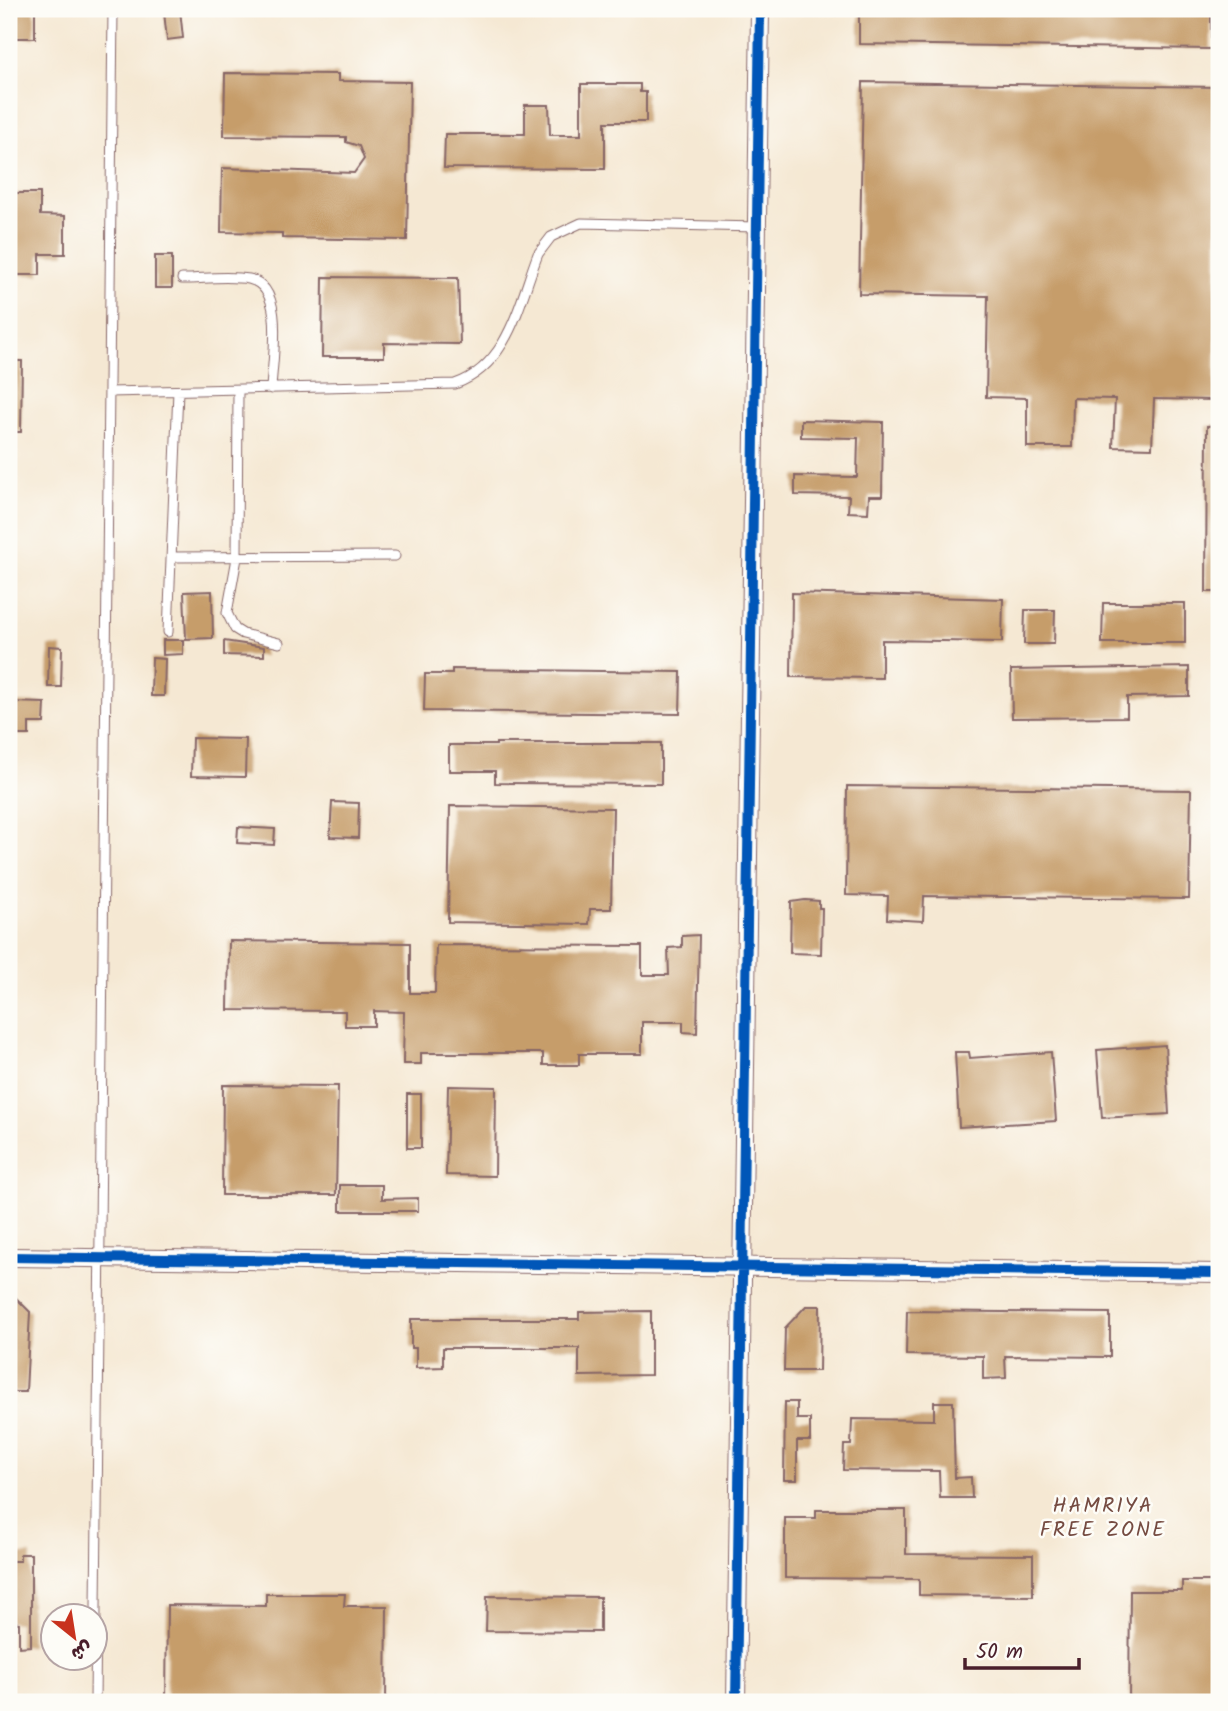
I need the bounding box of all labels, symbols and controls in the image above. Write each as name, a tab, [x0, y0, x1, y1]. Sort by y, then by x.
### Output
district label: HAMRIYA FREE ZONE	[1040, 1490, 1166, 1547]
north arrow	[38, 1602, 108, 1672]
scale bar	[965, 1627, 1079, 1671]
text: ش	[65, 1632, 98, 1668]
text: 50 m	[976, 1636, 1023, 1669]

